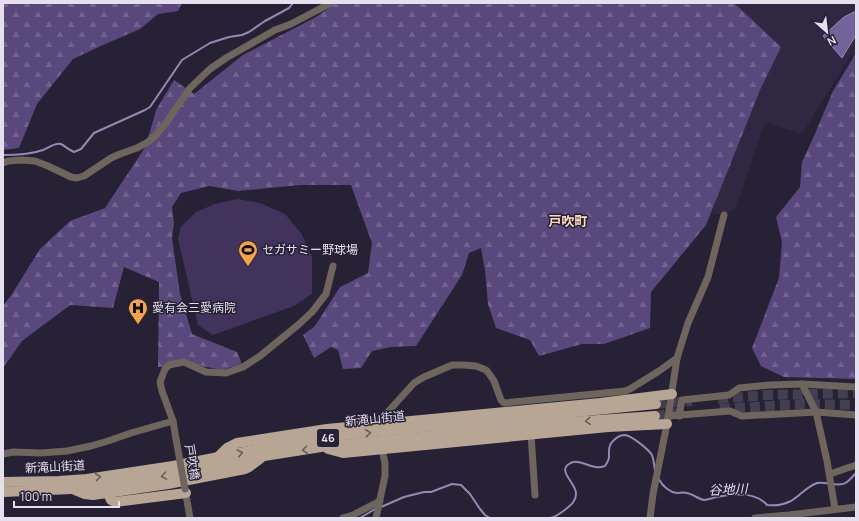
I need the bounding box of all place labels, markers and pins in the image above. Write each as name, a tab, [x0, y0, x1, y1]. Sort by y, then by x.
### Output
sports icon: セガサミー野球場	[237, 239, 259, 267]
place label: セガサミー野球場	[262, 241, 358, 258]
hospital icon: 愛有会三愛病院	[127, 297, 149, 325]
place label: 愛有会三愛病院	[152, 299, 236, 316]

